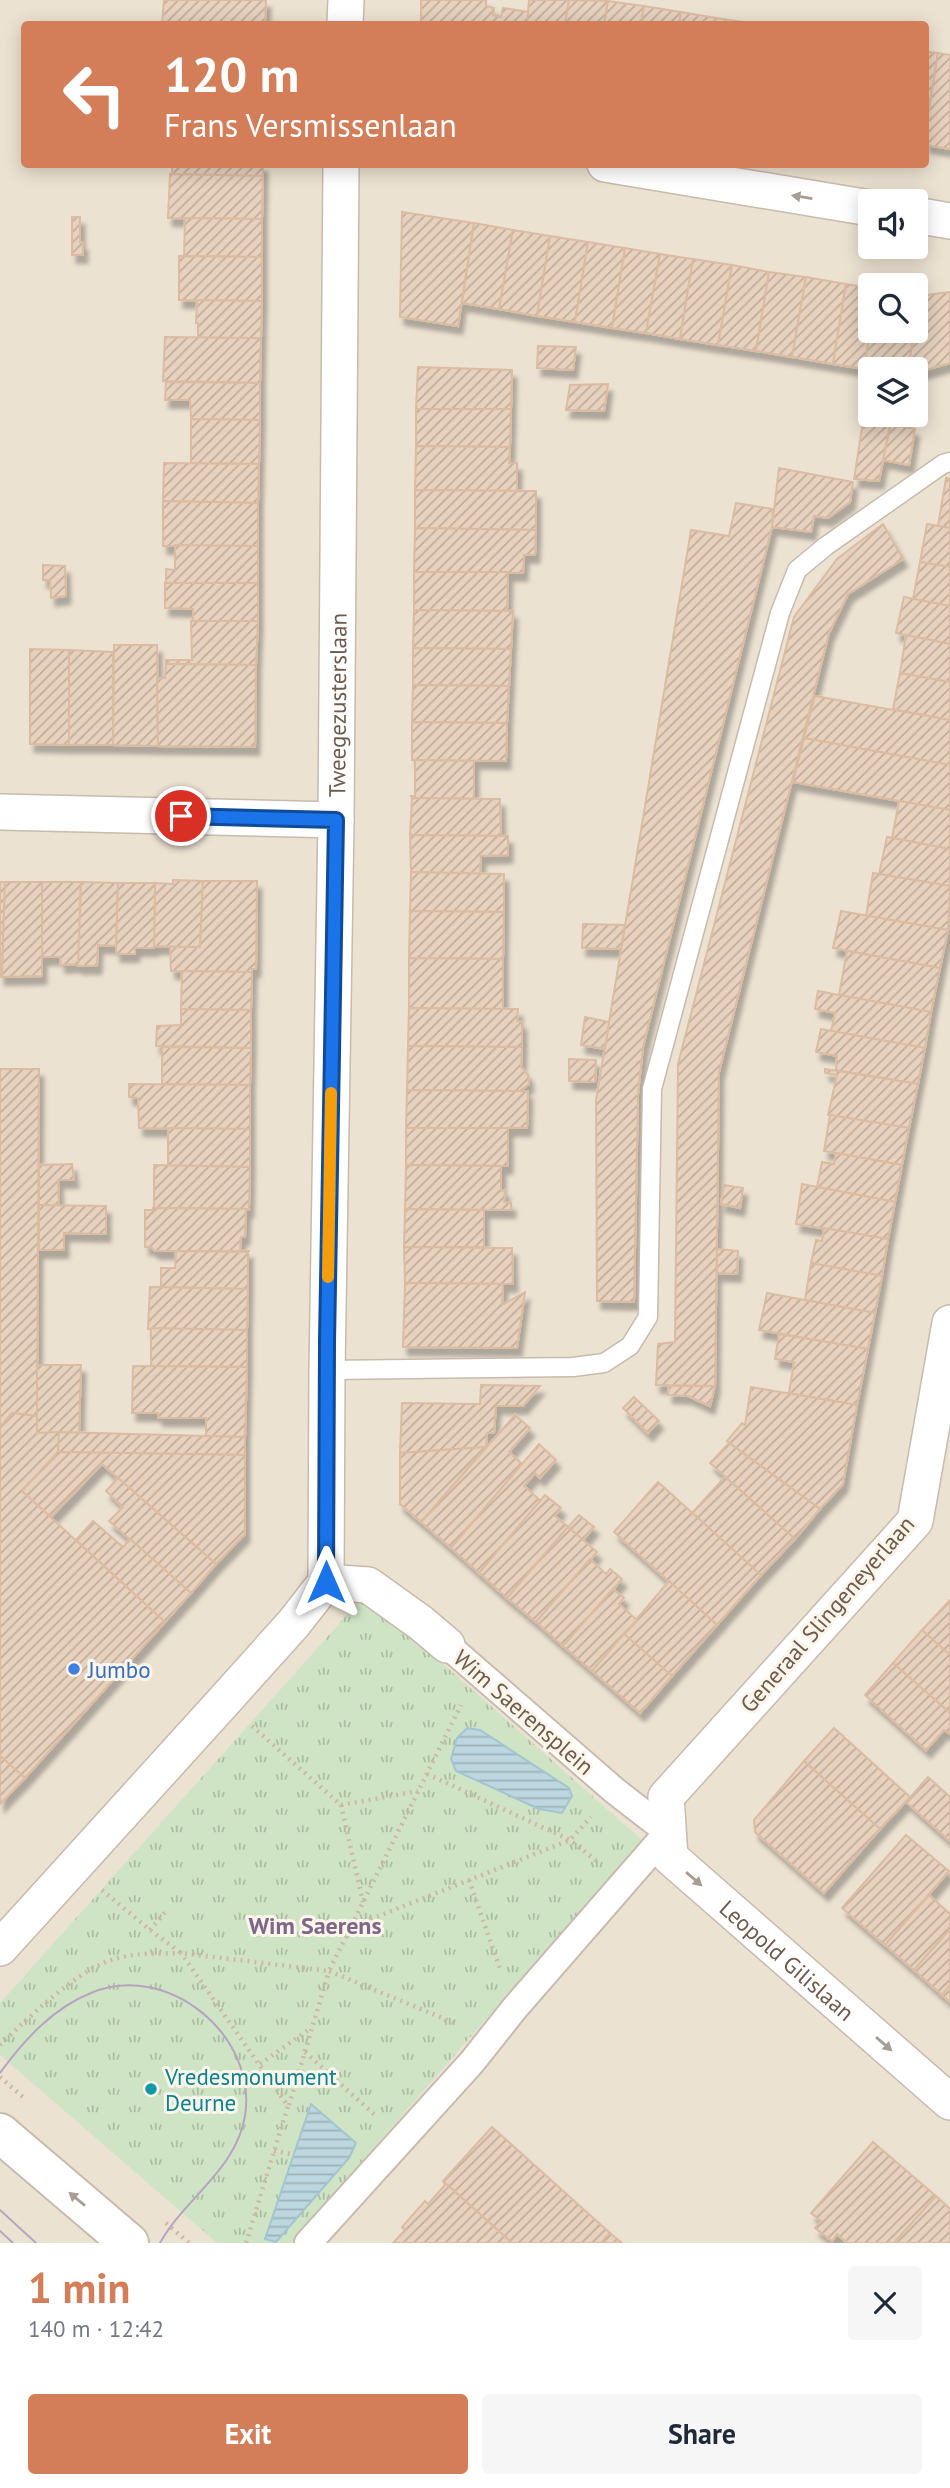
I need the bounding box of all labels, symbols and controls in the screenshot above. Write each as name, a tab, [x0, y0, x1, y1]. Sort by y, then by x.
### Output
text: 120 m	[164, 42, 299, 106]
icon: left	[49, 49, 140, 140]
text: Frans Versmissenlaan	[164, 104, 457, 146]
map controls	[858, 189, 928, 427]
button: sound	[858, 189, 928, 259]
one-way arrow	[791, 191, 813, 202]
button: search	[858, 273, 928, 343]
button: layers	[858, 357, 928, 427]
street label: Tweegezusterslaan	[322, 613, 352, 797]
pin	[151, 786, 211, 846]
icon: arrive	[162, 797, 200, 835]
street label: Generaal Slingeneyerlaan	[734, 1510, 920, 1718]
position arrow	[289, 1545, 363, 1619]
street label: Wim Saerensplein	[448, 1643, 600, 1781]
place label: Jumbo	[87, 1655, 151, 1684]
marker: Jumbo	[66, 1661, 82, 1677]
one-way arrow	[685, 1870, 702, 1886]
street label: Leopold Gilislaan	[714, 1893, 861, 2026]
district label: Wim Saerens	[248, 1910, 382, 1941]
one-way arrow	[875, 2036, 893, 2052]
place label: Vredesmonument Deurne	[164, 2062, 337, 2117]
marker: Vredesmonument Deurne	[143, 2081, 159, 2097]
one-way arrow	[69, 2192, 86, 2207]
text: 1 min	[28, 2260, 130, 2315]
button: close	[848, 2266, 922, 2340]
text: 140 m · 12:42	[28, 2314, 164, 2343]
button: Exit	[28, 2394, 468, 2474]
button: Share	[482, 2394, 922, 2474]

